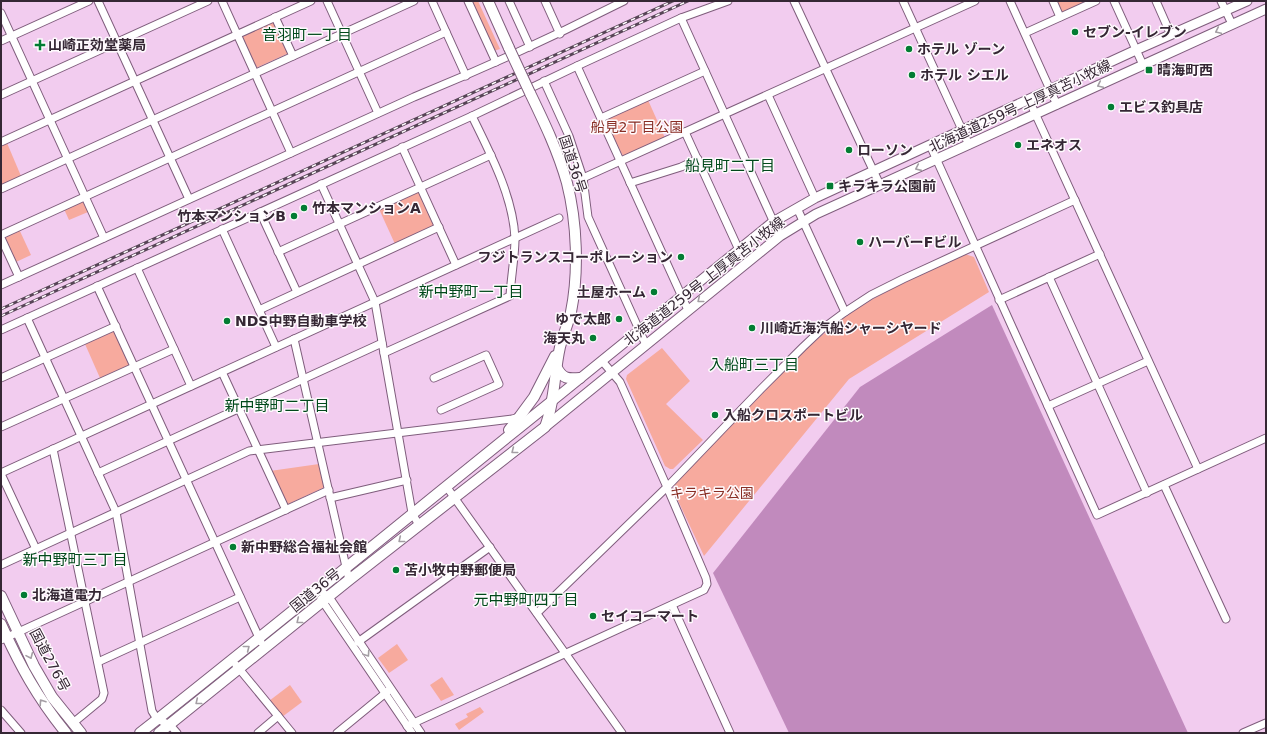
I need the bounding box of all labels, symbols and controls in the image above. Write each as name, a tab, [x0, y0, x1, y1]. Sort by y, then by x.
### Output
place label: セブン-イレブン	[1083, 24, 1187, 40]
district label: 音羽町一丁目	[262, 26, 352, 44]
one-way arrow	[1214, 26, 1222, 34]
marker: セブン-イレブン	[1070, 27, 1080, 37]
place label: 山崎正効堂薬局	[48, 37, 146, 53]
marker: 山崎正効堂薬局	[35, 40, 45, 50]
place label: ホテル ゾーン	[917, 41, 1005, 57]
marker: ホテル ゾーン	[904, 44, 914, 54]
street label: 北海道道259号 上厚真苫小牧線	[926, 57, 1114, 155]
place label: 晴海町西	[1157, 62, 1213, 78]
marker: 晴海町西	[1144, 65, 1154, 75]
place label: ホテル シエル	[920, 67, 1009, 83]
marker: ホテル シエル	[907, 70, 917, 80]
one-way arrow	[1096, 80, 1104, 88]
place label: エビス釣具店	[1119, 99, 1203, 115]
marker: エビス釣具店	[1106, 102, 1116, 112]
park label: 船見2丁目公園	[591, 119, 683, 135]
street label: 国道36号	[556, 133, 590, 195]
place label: エネオス	[1026, 137, 1082, 153]
marker: エネオス	[1013, 140, 1023, 150]
place label: ローソン	[857, 142, 913, 158]
marker: ローソン	[844, 145, 854, 155]
district label: 船見町二丁目	[685, 157, 775, 175]
one-way arrow	[914, 164, 921, 172]
place label: キラキラ公園前	[838, 178, 936, 194]
marker: キラキラ公園前	[825, 181, 835, 191]
place label: 竹本マンションA	[312, 200, 421, 216]
marker: 竹本マンションA	[299, 203, 309, 213]
place label: 竹本マンションB	[177, 208, 286, 224]
marker: 竹本マンションB	[289, 211, 299, 221]
street label: 北海道道259号 上厚真苫小牧線	[621, 213, 787, 349]
place label: ハーバーFビル	[868, 234, 961, 250]
marker: ハーバーFビル	[855, 237, 865, 247]
place label: フジトランスコーポレーション	[478, 249, 673, 265]
marker: フジトランスコーポレーション	[676, 252, 686, 262]
district label: 新中野町一丁目	[418, 283, 524, 301]
place label: 土屋ホーム	[576, 284, 646, 300]
marker: 土屋ホーム	[649, 287, 659, 297]
one-way arrow	[698, 296, 705, 303]
place label: ゆで太郎	[555, 311, 611, 327]
place label: NDS中野自動車学校	[235, 313, 366, 329]
marker: ゆで太郎	[614, 314, 624, 324]
marker: NDS中野自動車学校	[222, 316, 232, 326]
place label: 川崎近海汽船シャーシヤード	[760, 320, 942, 336]
marker: 川崎近海汽船シャーシヤード	[747, 323, 757, 333]
place label: 海天丸	[543, 330, 585, 346]
marker: 海天丸	[588, 333, 598, 343]
district label: 入船町三丁目	[709, 356, 799, 374]
district label: 新中野町二丁目	[224, 397, 330, 415]
place label: 入船クロスポートビル	[723, 407, 863, 423]
marker: 入船クロスポートビル	[710, 410, 720, 420]
one-way arrow	[511, 446, 518, 454]
park label: キラキラ公園	[670, 485, 754, 501]
one-way arrow	[398, 535, 405, 542]
place label: 新中野総合福祉会館	[241, 539, 367, 555]
marker: 新中野総合福祉会館	[228, 542, 238, 552]
district label: 新中野町三丁目	[22, 551, 128, 569]
place label: 苫小牧中野郵便局	[404, 562, 516, 578]
street label: 国道36号	[287, 565, 343, 615]
marker: 苫小牧中野郵便局	[391, 565, 401, 575]
place label: 北海道電力	[32, 587, 102, 603]
marker: 北海道電力	[19, 590, 29, 600]
district label: 元中野町四丁目	[473, 591, 579, 609]
place label: セイコーマート	[601, 608, 699, 624]
marker: セイコーマート	[588, 611, 598, 621]
one-way arrow	[297, 616, 304, 623]
street label: 国道276号	[27, 626, 73, 694]
one-way arrow	[243, 646, 250, 653]
one-way arrow	[362, 650, 370, 657]
one-way arrow	[25, 653, 33, 660]
one-way arrow	[195, 698, 202, 705]
one-way arrow	[39, 699, 47, 706]

